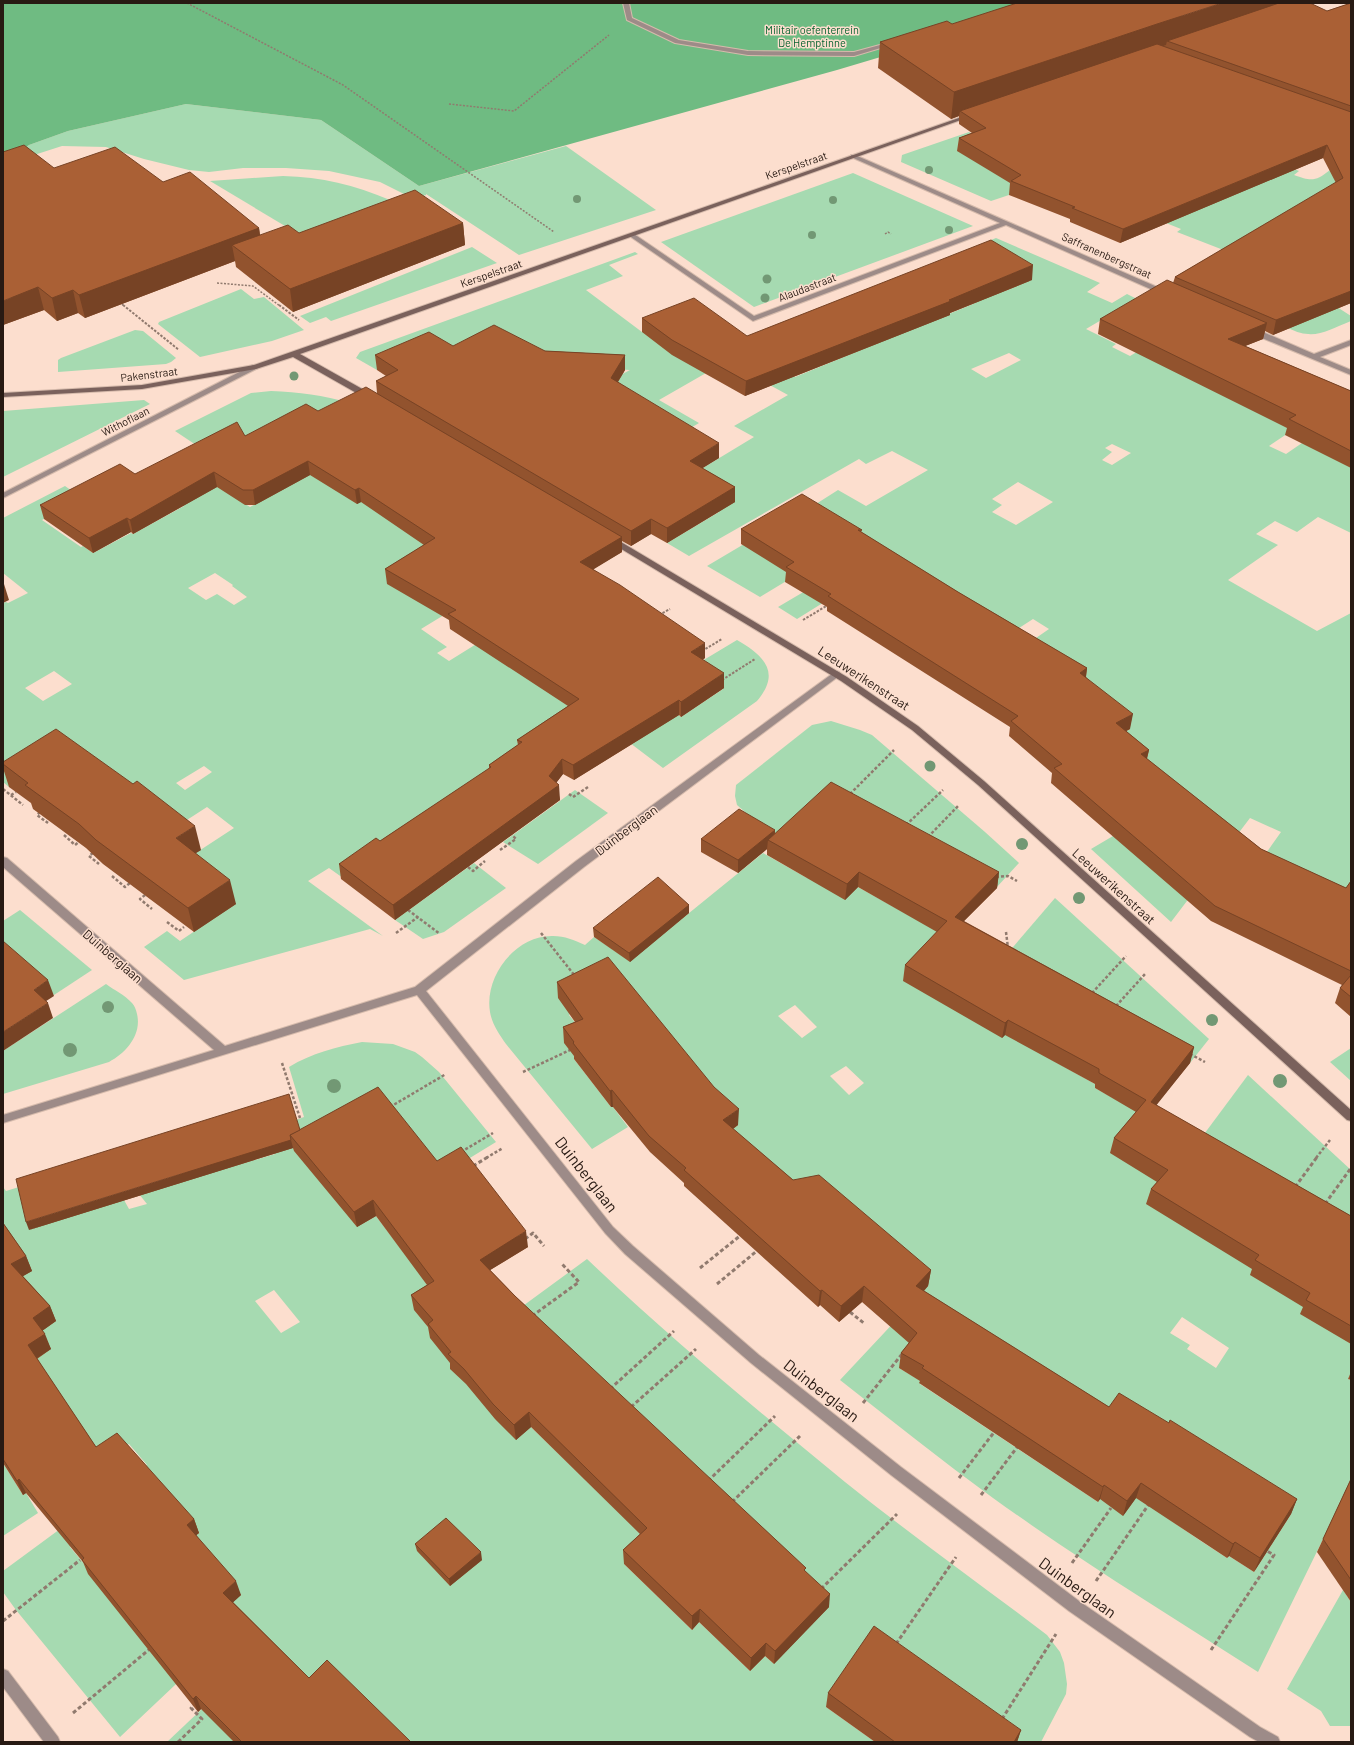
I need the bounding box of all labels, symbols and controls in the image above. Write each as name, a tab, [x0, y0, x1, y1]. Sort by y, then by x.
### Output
park label: Militair oefenterrein De Hemptinne	[765, 23, 859, 49]
street label: Kerspelstraat	[763, 148, 829, 182]
street label: Saffranenbergstraat	[1060, 229, 1154, 281]
street label: Kerspelstraat	[458, 256, 524, 290]
street label: Alaudastraat	[776, 270, 838, 304]
street label: Pakenstraat	[120, 364, 178, 384]
street label: Withoflaan	[99, 403, 151, 439]
street label: Leeuwerikenstraat	[815, 642, 913, 714]
street label: Duinberglaan	[592, 801, 660, 859]
street label: Leeuwerikenstraat	[1069, 845, 1159, 927]
street label: Duinberglaan	[80, 926, 146, 986]
street label: Duinberglaan	[552, 1132, 622, 1216]
street label: Duinberglaan	[780, 1355, 864, 1425]
street label: Duinberglaan	[1036, 1553, 1120, 1621]

